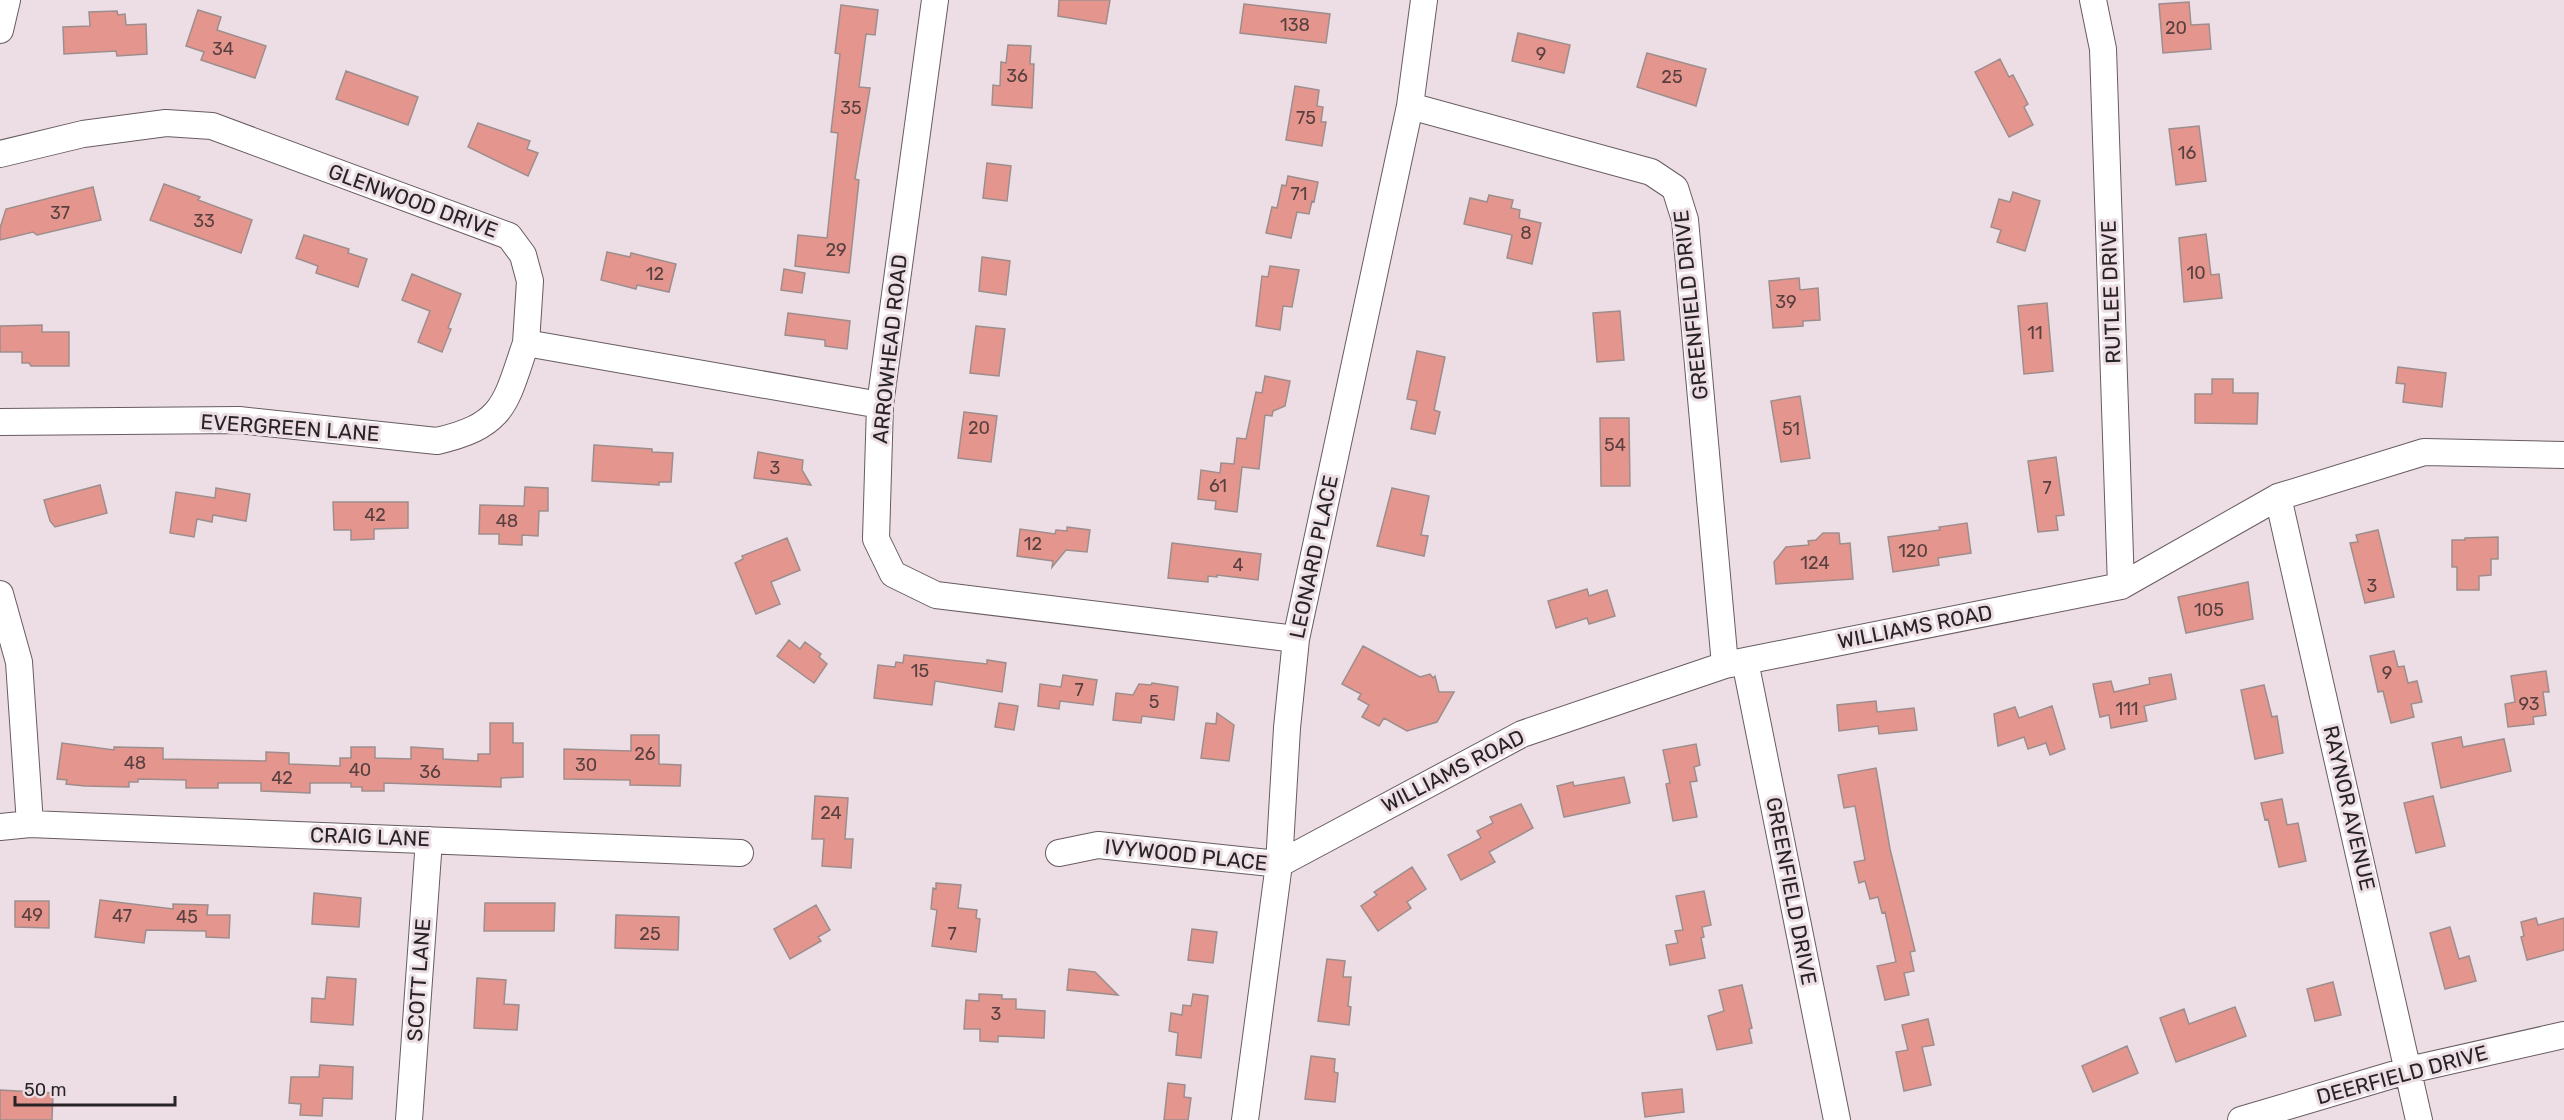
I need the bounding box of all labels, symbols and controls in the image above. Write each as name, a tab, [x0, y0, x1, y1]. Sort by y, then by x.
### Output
house number: 138	[1280, 14, 1310, 36]
house number: 20	[2165, 17, 2187, 39]
house number: 34	[212, 38, 234, 60]
house number: 9	[1536, 43, 1546, 65]
house number: 36	[1006, 65, 1028, 87]
house number: 25	[1661, 66, 1683, 88]
house number: 35	[840, 97, 862, 119]
house number: 75	[1296, 107, 1316, 129]
house number: 16	[2178, 142, 2196, 164]
street label: GLENWOOD DRIVE	[325, 158, 501, 243]
house number: 71	[1291, 183, 1307, 205]
house number: 37	[50, 202, 70, 224]
street label: GREENFIELD DRIVE	[1668, 209, 1713, 401]
house number: 33	[193, 210, 215, 232]
street label: RUTLEE DRIVE	[2096, 220, 2125, 364]
house number: 8	[1520, 222, 1532, 244]
house number: 29	[825, 239, 847, 261]
street label: ARROWHEAD ROAD	[867, 253, 912, 445]
house number: 10	[2186, 262, 2206, 284]
house number: 12	[646, 263, 664, 285]
house number: 39	[1775, 291, 1797, 313]
house number: 11	[2027, 322, 2043, 344]
street label: EVERGREEN LANE	[200, 409, 380, 446]
house number: 20	[968, 417, 990, 439]
house number: 51	[1782, 418, 1800, 440]
house number: 54	[1604, 434, 1626, 456]
house number: 3	[770, 457, 780, 479]
street label: LEONARD PLACE	[1284, 473, 1343, 641]
house number: 61	[1209, 475, 1227, 497]
house number: 7	[2042, 477, 2052, 499]
house number: 42	[364, 504, 386, 526]
house number: 48	[496, 510, 518, 532]
house number: 12	[1024, 533, 1042, 555]
house number: 120	[1898, 540, 1928, 562]
house number: 124	[1800, 552, 1830, 574]
house number: 4	[1232, 554, 1244, 576]
house number: 3	[2367, 575, 2377, 597]
street label: WILLIAMS ROAD	[1835, 599, 1994, 654]
house number: 105	[2194, 599, 2224, 621]
house number: 15	[911, 660, 929, 682]
house number: 9	[2382, 662, 2392, 684]
house number: 7	[1074, 679, 1084, 701]
house number: 5	[1149, 691, 1159, 713]
house number: 93	[2518, 693, 2540, 715]
house number: 111	[2115, 698, 2139, 720]
street label: RAYNOR AVENUE	[2318, 723, 2381, 893]
street label: WILLIAMS ROAD	[1377, 724, 1528, 817]
house number: 26	[634, 743, 656, 765]
house number: 48	[124, 752, 146, 774]
house number: 30	[575, 754, 597, 776]
house number: 40	[349, 759, 371, 781]
house number: 36	[419, 761, 441, 783]
house number: 42	[271, 767, 293, 789]
street label: GREENFIELD DRIVE	[1761, 795, 1822, 987]
house number: 24	[820, 802, 842, 824]
street label: CRAIG LANE	[310, 822, 431, 851]
street label: IVYWOOD PLACE	[1103, 834, 1269, 875]
house number: 49	[21, 904, 43, 926]
house number: 47	[112, 905, 132, 927]
house number: 45	[176, 906, 198, 928]
street label: SCOTT LANE	[402, 918, 435, 1042]
house number: 25	[639, 923, 661, 945]
house number: 7	[947, 923, 957, 945]
house number: 3	[991, 1003, 1001, 1025]
street label: DEERFIELD DRIVE	[2313, 1040, 2490, 1109]
scale bar	[15, 1069, 176, 1107]
text: 50 m	[24, 1079, 67, 1101]

